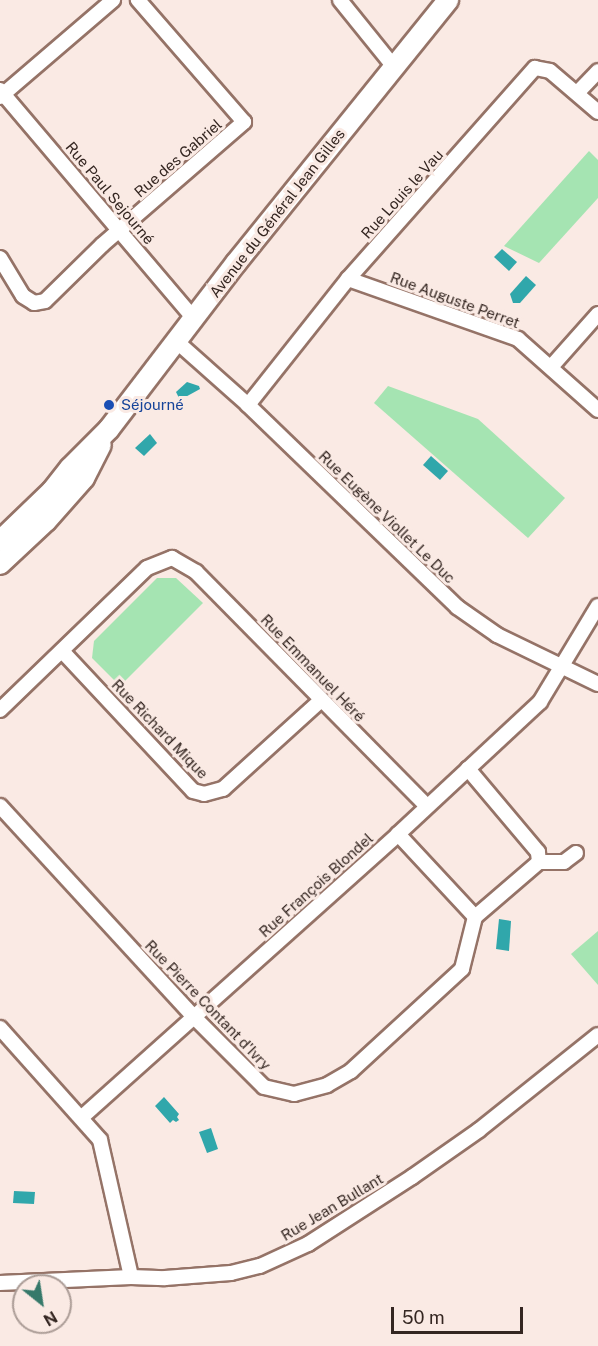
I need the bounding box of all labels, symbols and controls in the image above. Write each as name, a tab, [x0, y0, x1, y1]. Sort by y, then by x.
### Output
street label: Rue des Gabriel	[130, 115, 226, 201]
street label: Avenue du Général Jean Gilles	[205, 125, 349, 301]
street label: Rue Paul Sejourné	[62, 138, 158, 248]
street label: Rue Louis le Vau	[357, 146, 447, 242]
street label: Rue Auguste Perret	[388, 268, 522, 332]
place label: Séjourné	[121, 396, 184, 414]
marker: Séjourné	[102, 398, 116, 412]
street label: Rue Eugène Viollet Le Duc	[315, 447, 459, 587]
street label: Rue Emmanuel Héré	[257, 611, 369, 725]
street label: Rue Richard Mique	[108, 676, 212, 782]
street label: Rue François Blondel	[255, 829, 377, 941]
street label: Rue Pierre Contant d'Ivry	[141, 936, 275, 1074]
street label: Rue Jean Bullant	[278, 1169, 386, 1245]
north arrow	[12, 1274, 72, 1334]
scale bar	[394, 1295, 526, 1333]
text: N	[40, 1307, 60, 1330]
text: 50 m	[402, 1307, 445, 1328]

